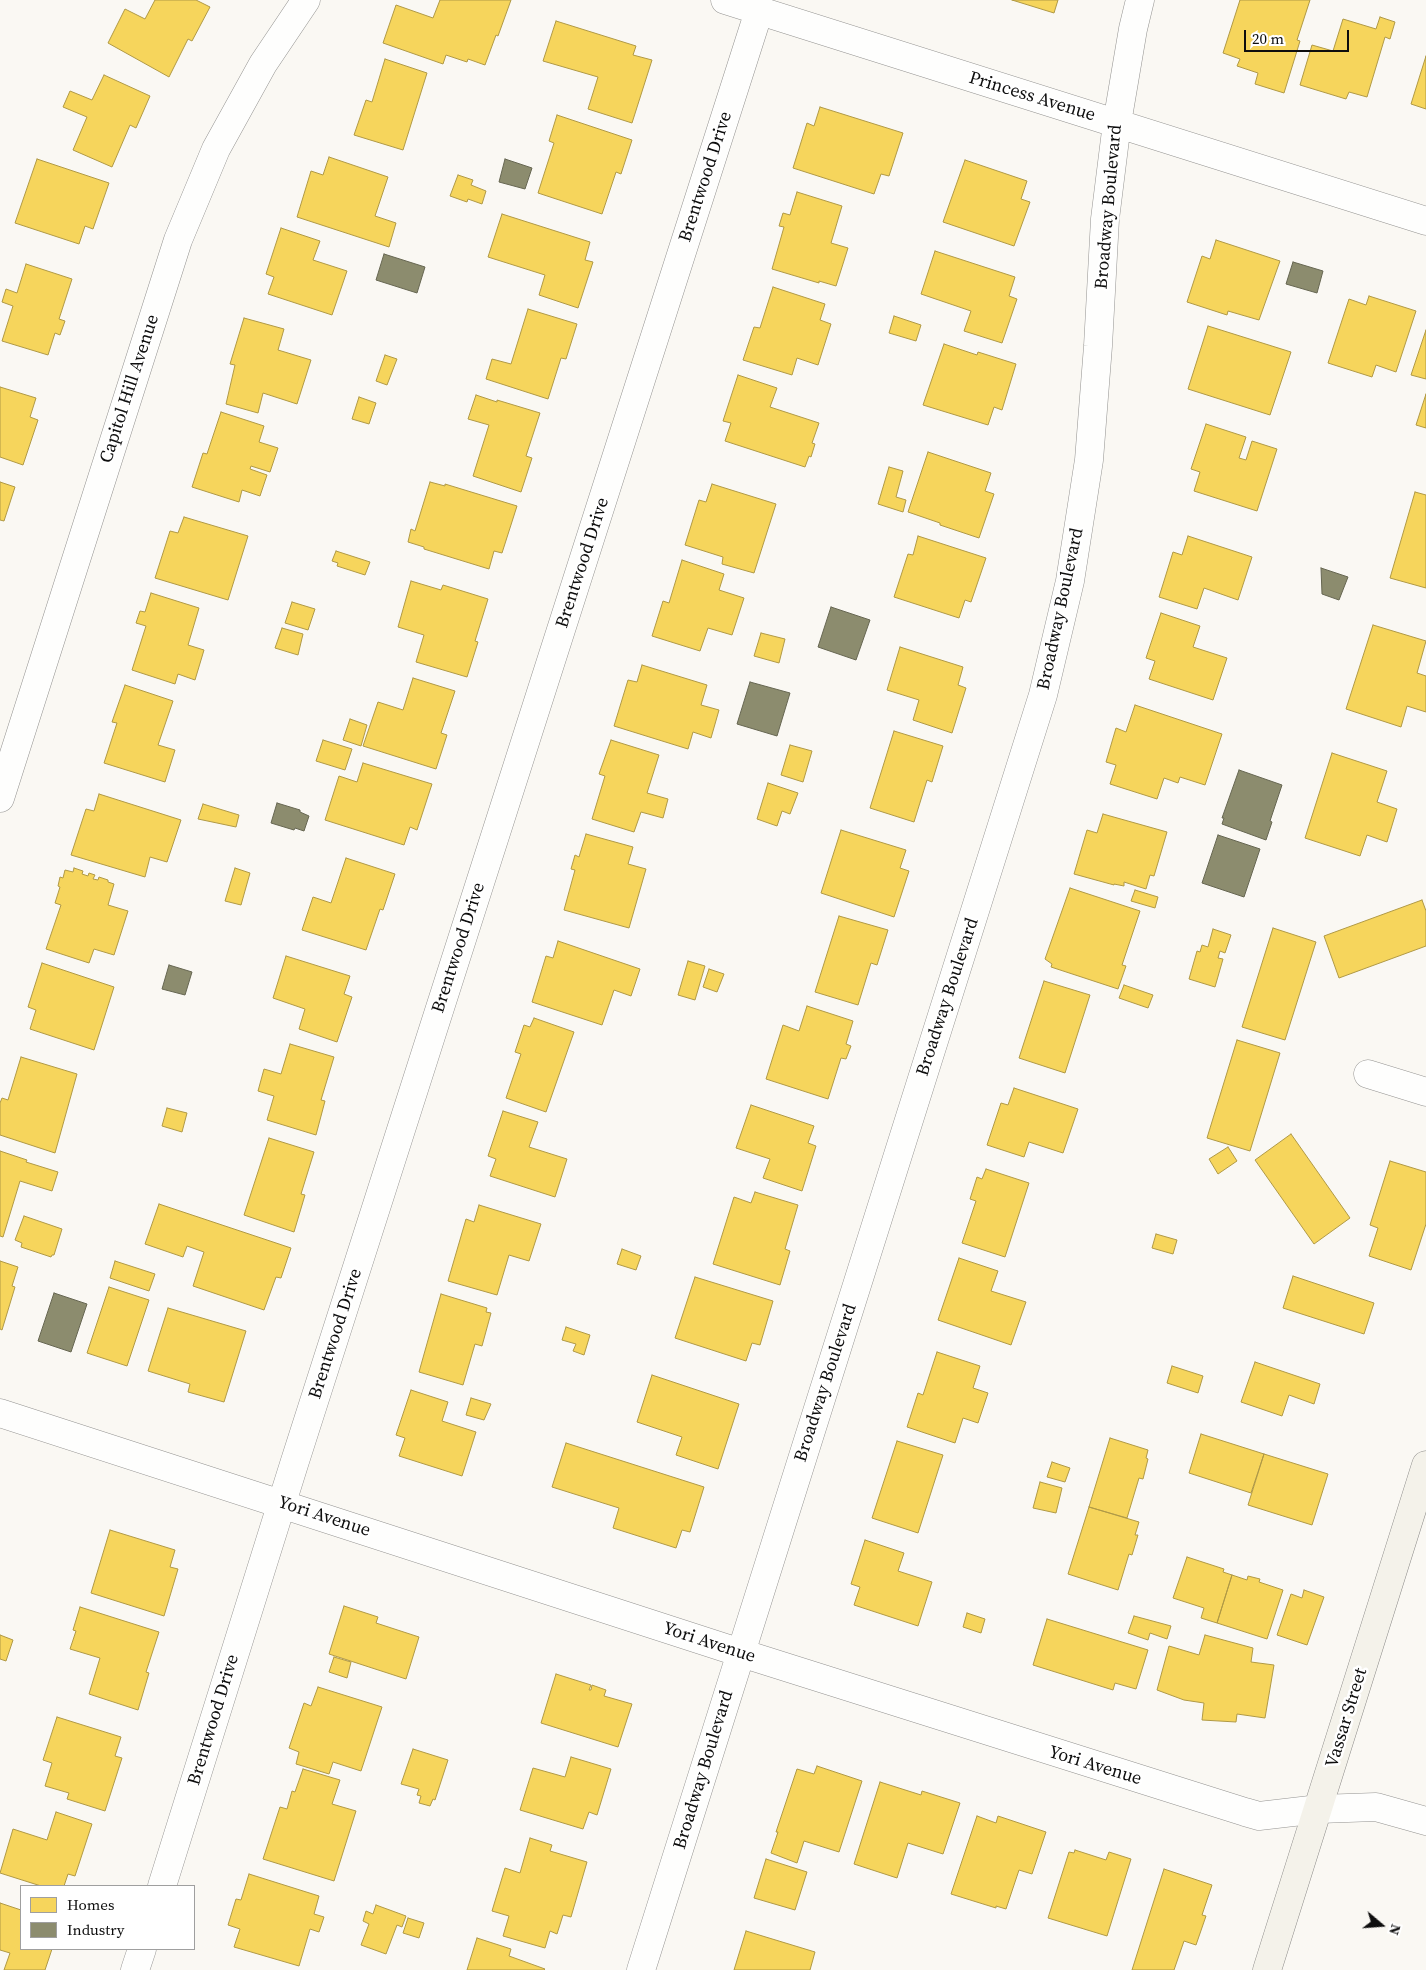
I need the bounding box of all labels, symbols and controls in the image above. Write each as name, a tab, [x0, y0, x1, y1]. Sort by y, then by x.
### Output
scale bar	[1246, 20, 1351, 52]
text: 20 m	[1252, 28, 1284, 49]
street label: Princess Avenue	[966, 67, 1098, 127]
street label: Brentwood Drive	[675, 109, 737, 245]
street label: Broadway Boulevard	[1091, 124, 1127, 290]
street label: Capitol Hill Avenue	[96, 312, 164, 466]
street label: Brentwood Drive	[552, 495, 614, 631]
street label: Broadway Boulevard	[1033, 526, 1089, 692]
street label: Brentwood Drive	[428, 880, 490, 1016]
street label: Broadway Boulevard	[912, 915, 984, 1079]
street label: Brentwood Drive	[305, 1266, 367, 1402]
street label: Broadway Boulevard	[790, 1301, 862, 1465]
street label: Yori Avenue	[275, 1492, 373, 1542]
street label: Yori Avenue	[660, 1618, 758, 1668]
street label: Brentwood Drive	[184, 1652, 244, 1788]
street label: Vassar Street	[1322, 1666, 1372, 1770]
street label: Broadway Boulevard	[670, 1688, 738, 1852]
street label: Yori Avenue	[1046, 1742, 1144, 1790]
legend	[20, 1885, 195, 1950]
text: Homes	[67, 1894, 114, 1915]
north arrow	[1356, 1900, 1406, 1950]
text: Industry	[67, 1919, 124, 1940]
text: N	[1384, 1922, 1406, 1938]

